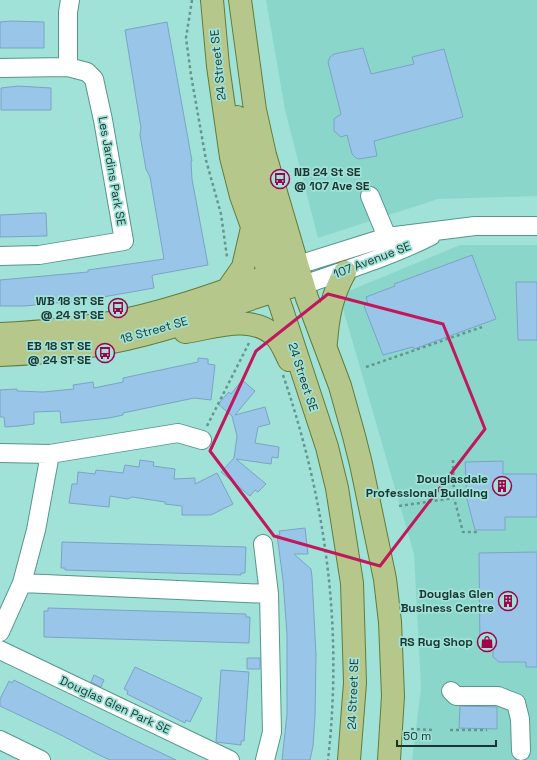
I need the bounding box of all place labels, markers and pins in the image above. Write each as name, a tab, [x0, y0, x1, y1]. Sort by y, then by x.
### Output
place label: NB 24 St SE @ 107 Ave SE	[294, 164, 370, 194]
bus stop icon: NB 24 St SE @ 107 Ave SE	[269, 168, 291, 190]
place label: WB 18 ST SE @ 24 ST SE	[36, 293, 104, 323]
bus stop icon: WB 18 ST SE @ 24 ST SE	[107, 297, 129, 319]
place label: EB 18 ST SE @ 24 ST SE	[27, 338, 91, 368]
bus stop icon: EB 18 ST SE @ 24 ST SE	[94, 342, 116, 364]
place label: Douglasdale Professional Building	[366, 471, 488, 501]
building icon: Douglasdale Professional Building	[491, 475, 513, 497]
place label: Douglas Glen Business Centre	[400, 586, 494, 616]
building icon: Douglas Glen Business Centre	[497, 590, 519, 612]
shop icon: RS Rug Shop	[476, 631, 498, 653]
place label: RS Rug Shop	[400, 634, 473, 650]

